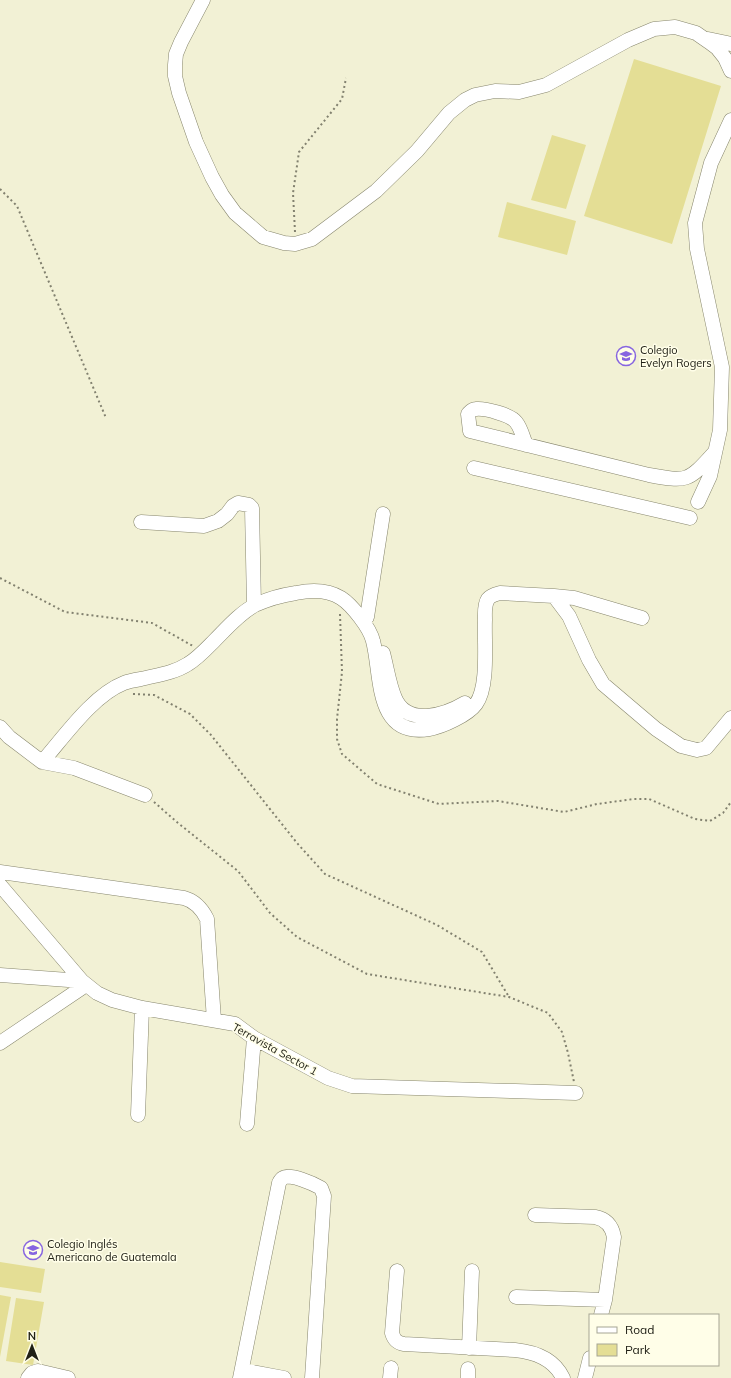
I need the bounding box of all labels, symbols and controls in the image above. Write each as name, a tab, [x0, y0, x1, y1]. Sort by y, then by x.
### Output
place label: Colegio Evelyn Rogers	[640, 343, 712, 370]
school or university icon: Colegio Evelyn Rogers	[615, 345, 637, 367]
street label: Terravista Sector 1	[230, 1020, 320, 1078]
place label: Colegio Inglés Americano de Guatemala	[47, 1237, 177, 1264]
school or university icon: Colegio Inglés Americano de Guatemala	[22, 1239, 44, 1261]
legend	[589, 1314, 719, 1366]
text: Road	[625, 1322, 654, 1337]
north arrow	[12, 1326, 52, 1366]
text: N	[28, 1329, 36, 1343]
text: Park	[625, 1342, 651, 1357]

